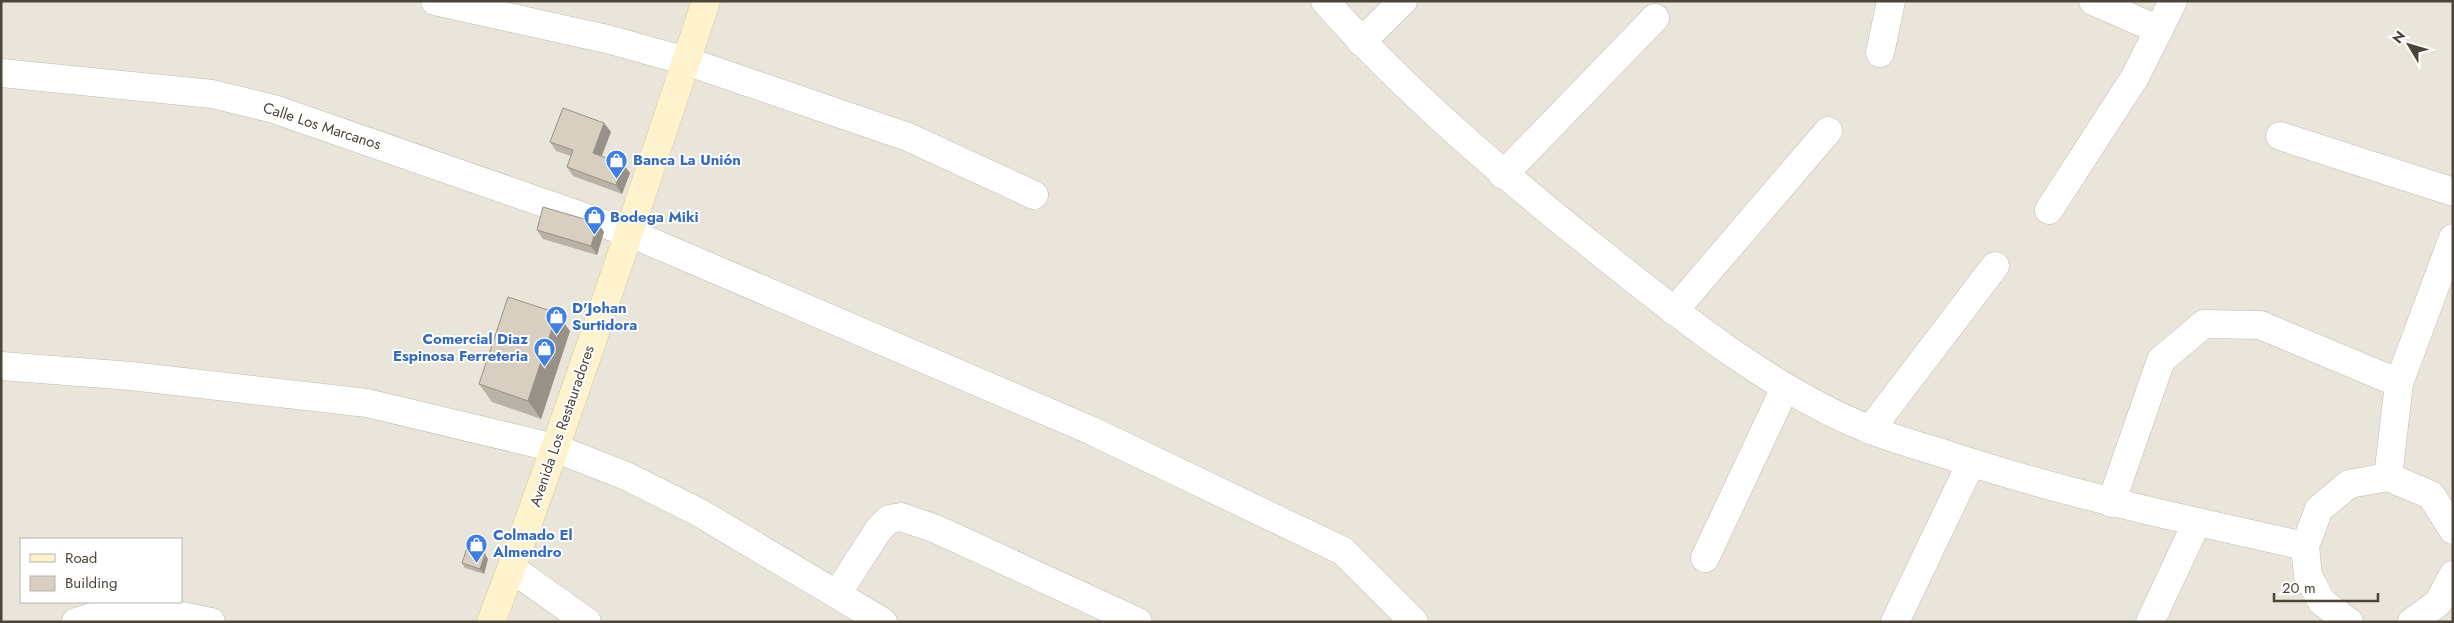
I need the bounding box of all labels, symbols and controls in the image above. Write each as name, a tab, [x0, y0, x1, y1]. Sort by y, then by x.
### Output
north arrow	[2384, 20, 2434, 70]
text: N	[2387, 26, 2410, 48]
street label: Calle Los Marcanos	[260, 97, 384, 155]
shop icon: Banca La Unión	[605, 148, 629, 179]
place label: Banca La Unión	[633, 149, 741, 171]
shop icon: Bodega Miki	[582, 205, 606, 236]
place label: Bodega Miki	[610, 206, 699, 228]
place label: D'Johan Surtidora	[572, 297, 637, 336]
shop icon: D'Johan Surtidora	[544, 305, 568, 336]
place label: Comercial Diaz Espinosa Ferreteria	[393, 328, 528, 367]
shop icon: Comercial Diaz Espinosa Ferreteria	[532, 336, 556, 367]
street label: Avenida Los Restauradores	[524, 342, 600, 510]
place label: Colmado El Almendro	[492, 524, 573, 563]
shop icon: Colmado El Almendro	[465, 532, 489, 563]
legend	[20, 538, 182, 603]
text: Road	[65, 547, 97, 569]
scale bar	[2274, 570, 2378, 602]
text: Building	[65, 572, 117, 594]
text: 20 m	[2282, 577, 2316, 599]

